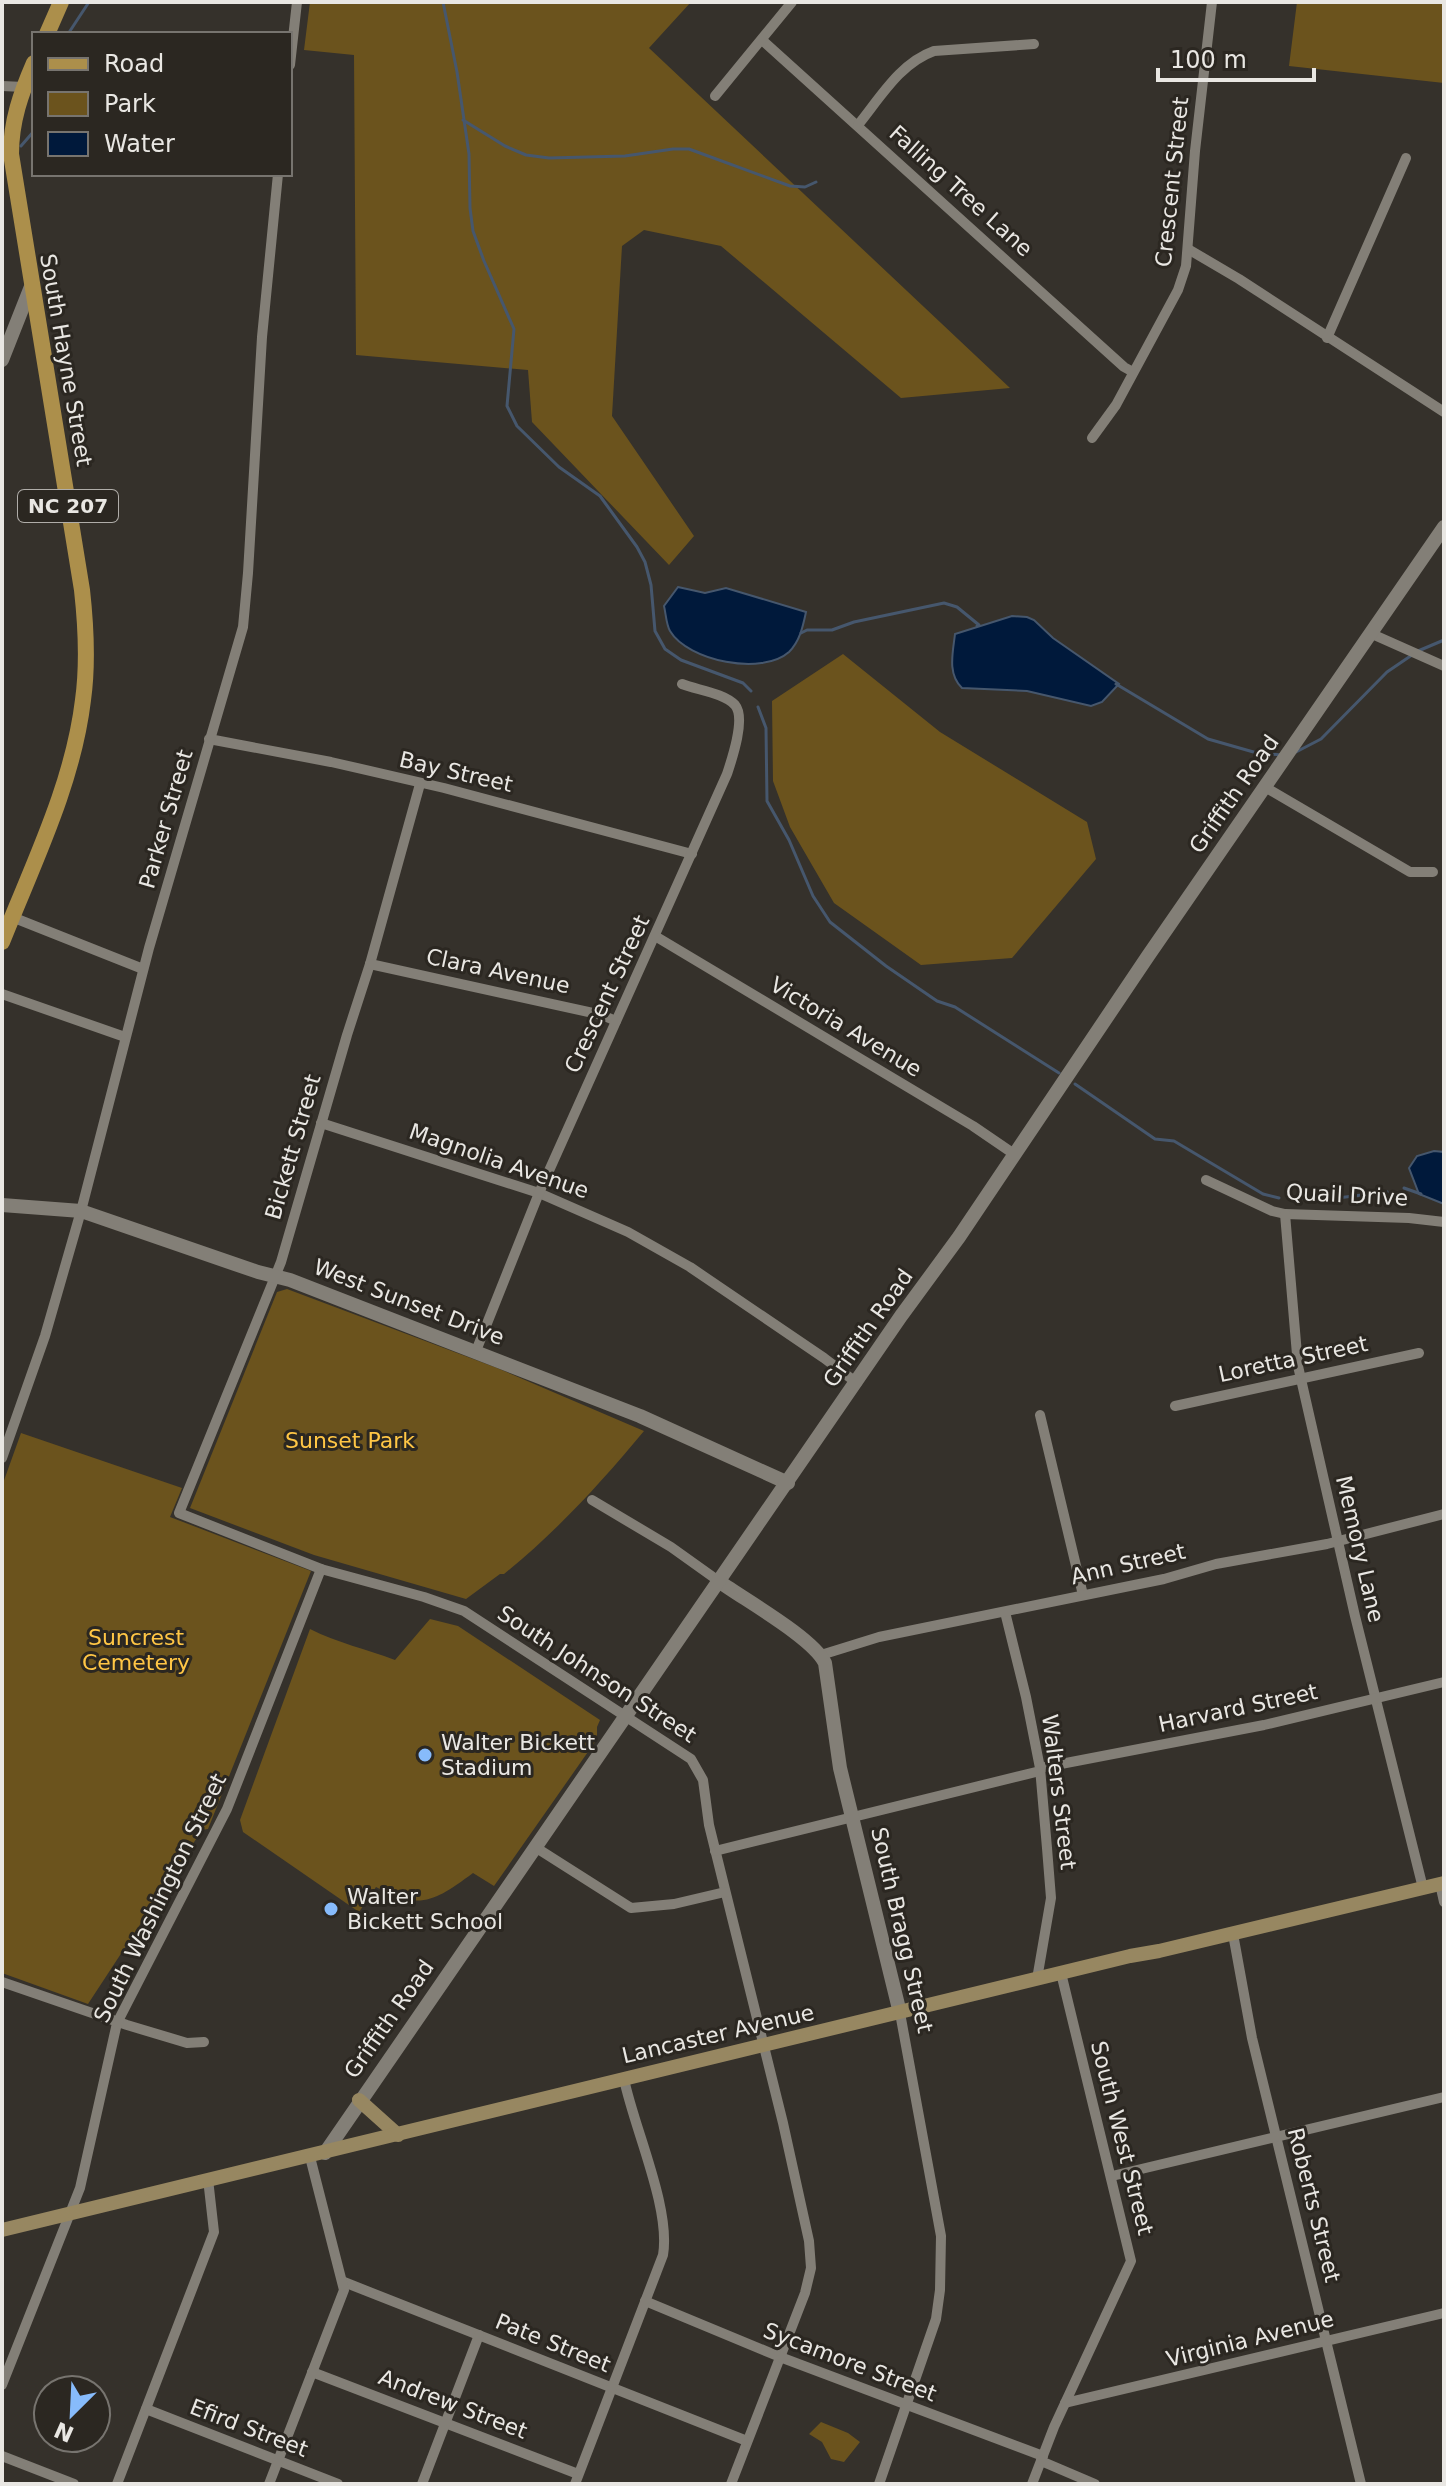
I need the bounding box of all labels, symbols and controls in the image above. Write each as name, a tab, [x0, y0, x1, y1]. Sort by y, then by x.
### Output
legend	[32, 32, 292, 176]
scale bar	[1158, 32, 1314, 82]
text: 100 m	[1170, 46, 1247, 74]
text: Road	[104, 50, 164, 78]
text: Park	[104, 90, 156, 118]
street label: Crescent Street	[1151, 95, 1193, 268]
street label: Falling Tree Lane	[884, 120, 1038, 262]
text: Water	[104, 130, 175, 158]
street label: South Hayne Street	[35, 252, 97, 469]
road number: NC 207	[18, 490, 118, 522]
street label: Griffith Road	[1184, 730, 1284, 858]
street label: Parker Street	[134, 746, 198, 891]
street label: Bay Street	[397, 747, 515, 797]
street label: Crescent Street	[560, 911, 655, 1077]
street label: Clara Avenue	[424, 944, 572, 998]
street label: Victoria Avenue	[766, 972, 926, 1082]
street label: Bickett Street	[260, 1071, 326, 1222]
street label: Magnolia Avenue	[406, 1119, 592, 1203]
street label: Quail Drive	[1285, 1179, 1409, 1211]
street label: West Sunset Drive	[310, 1254, 508, 1350]
street label: Griffith Road	[818, 1264, 918, 1392]
street label: Loretta Street	[1216, 1331, 1370, 1387]
park label: Sunset Park	[285, 1428, 415, 1453]
street label: Memory Lane	[1331, 1473, 1389, 1625]
street label: Ann Street	[1068, 1539, 1188, 1589]
street label: South Johnson Street	[493, 1600, 701, 1748]
park label: Suncrest Cemetery	[82, 1625, 190, 1675]
street label: Harvard Street	[1156, 1679, 1320, 1737]
street label: Walters Street	[1037, 1713, 1081, 1872]
place label: Walter Bickett Stadium	[441, 1730, 596, 1780]
marker: Walter Bickett Stadium	[416, 1746, 434, 1764]
street label: South Washington Street	[89, 1769, 231, 2027]
street label: South Bragg Street	[866, 1825, 938, 2036]
place label: Walter Bickett School	[347, 1884, 503, 1934]
marker: Walter Bickett School	[322, 1900, 340, 1918]
street label: Griffith Road	[339, 1955, 439, 2083]
street label: Lancaster Avenue	[619, 2000, 817, 2068]
street label: South West Street	[1086, 2038, 1158, 2238]
street label: Roberts Street	[1283, 2125, 1345, 2285]
street label: Virginia Avenue	[1164, 2306, 1336, 2372]
street label: Pate Street	[492, 2309, 614, 2378]
street label: Sycamore Street	[760, 2317, 940, 2407]
street label: Andrew Street	[375, 2364, 531, 2444]
north arrow	[32, 2374, 112, 2454]
street label: Efird Street	[187, 2394, 312, 2462]
text: N	[51, 2417, 78, 2447]

